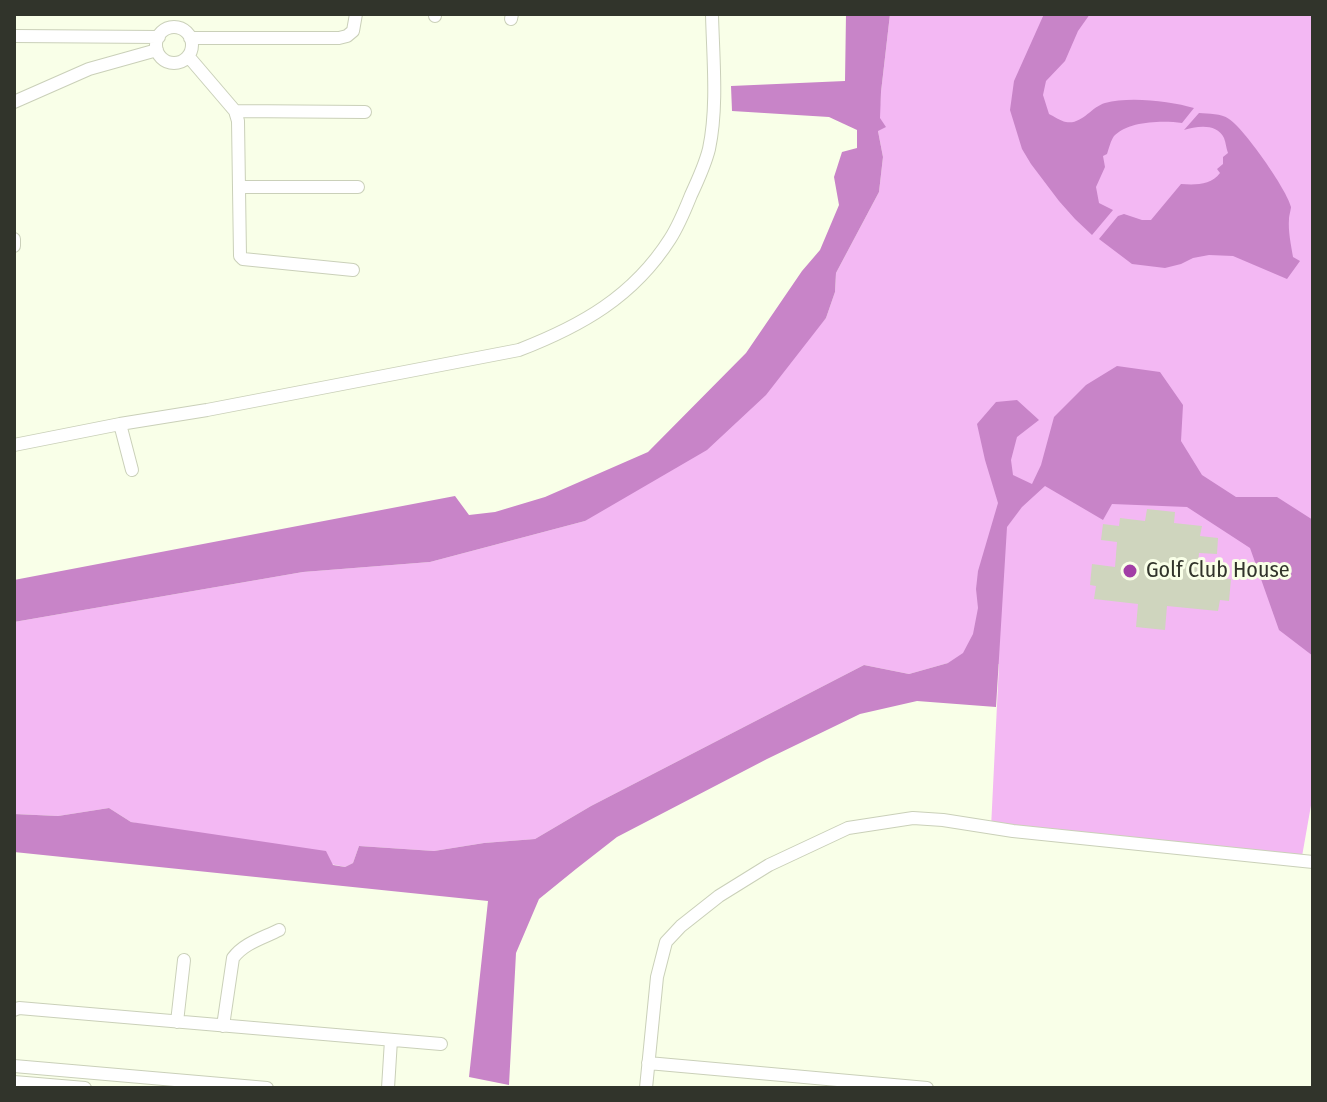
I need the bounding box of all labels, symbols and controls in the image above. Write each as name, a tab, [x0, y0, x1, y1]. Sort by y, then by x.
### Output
place label: Golf Club House	[1146, 558, 1290, 584]
marker: Golf Club House	[1121, 562, 1139, 580]

